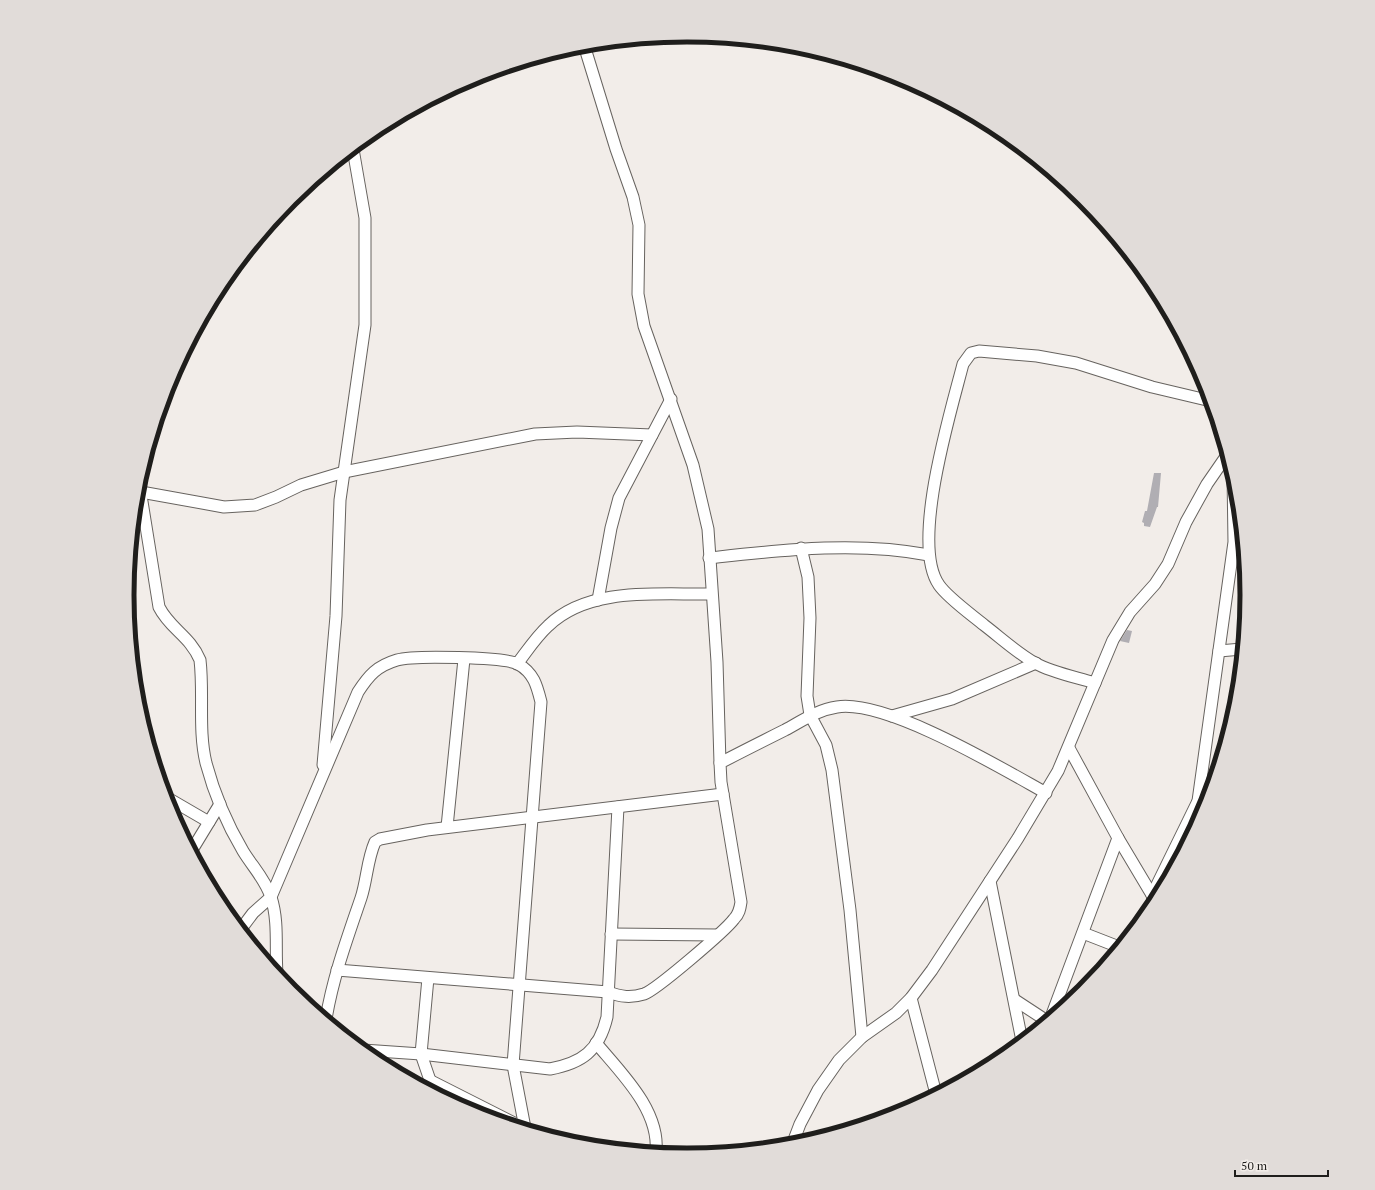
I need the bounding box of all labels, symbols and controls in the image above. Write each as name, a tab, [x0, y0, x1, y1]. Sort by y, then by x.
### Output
scale bar	[1235, 1152, 1328, 1178]
text: 50 m	[1241, 1158, 1268, 1173]

